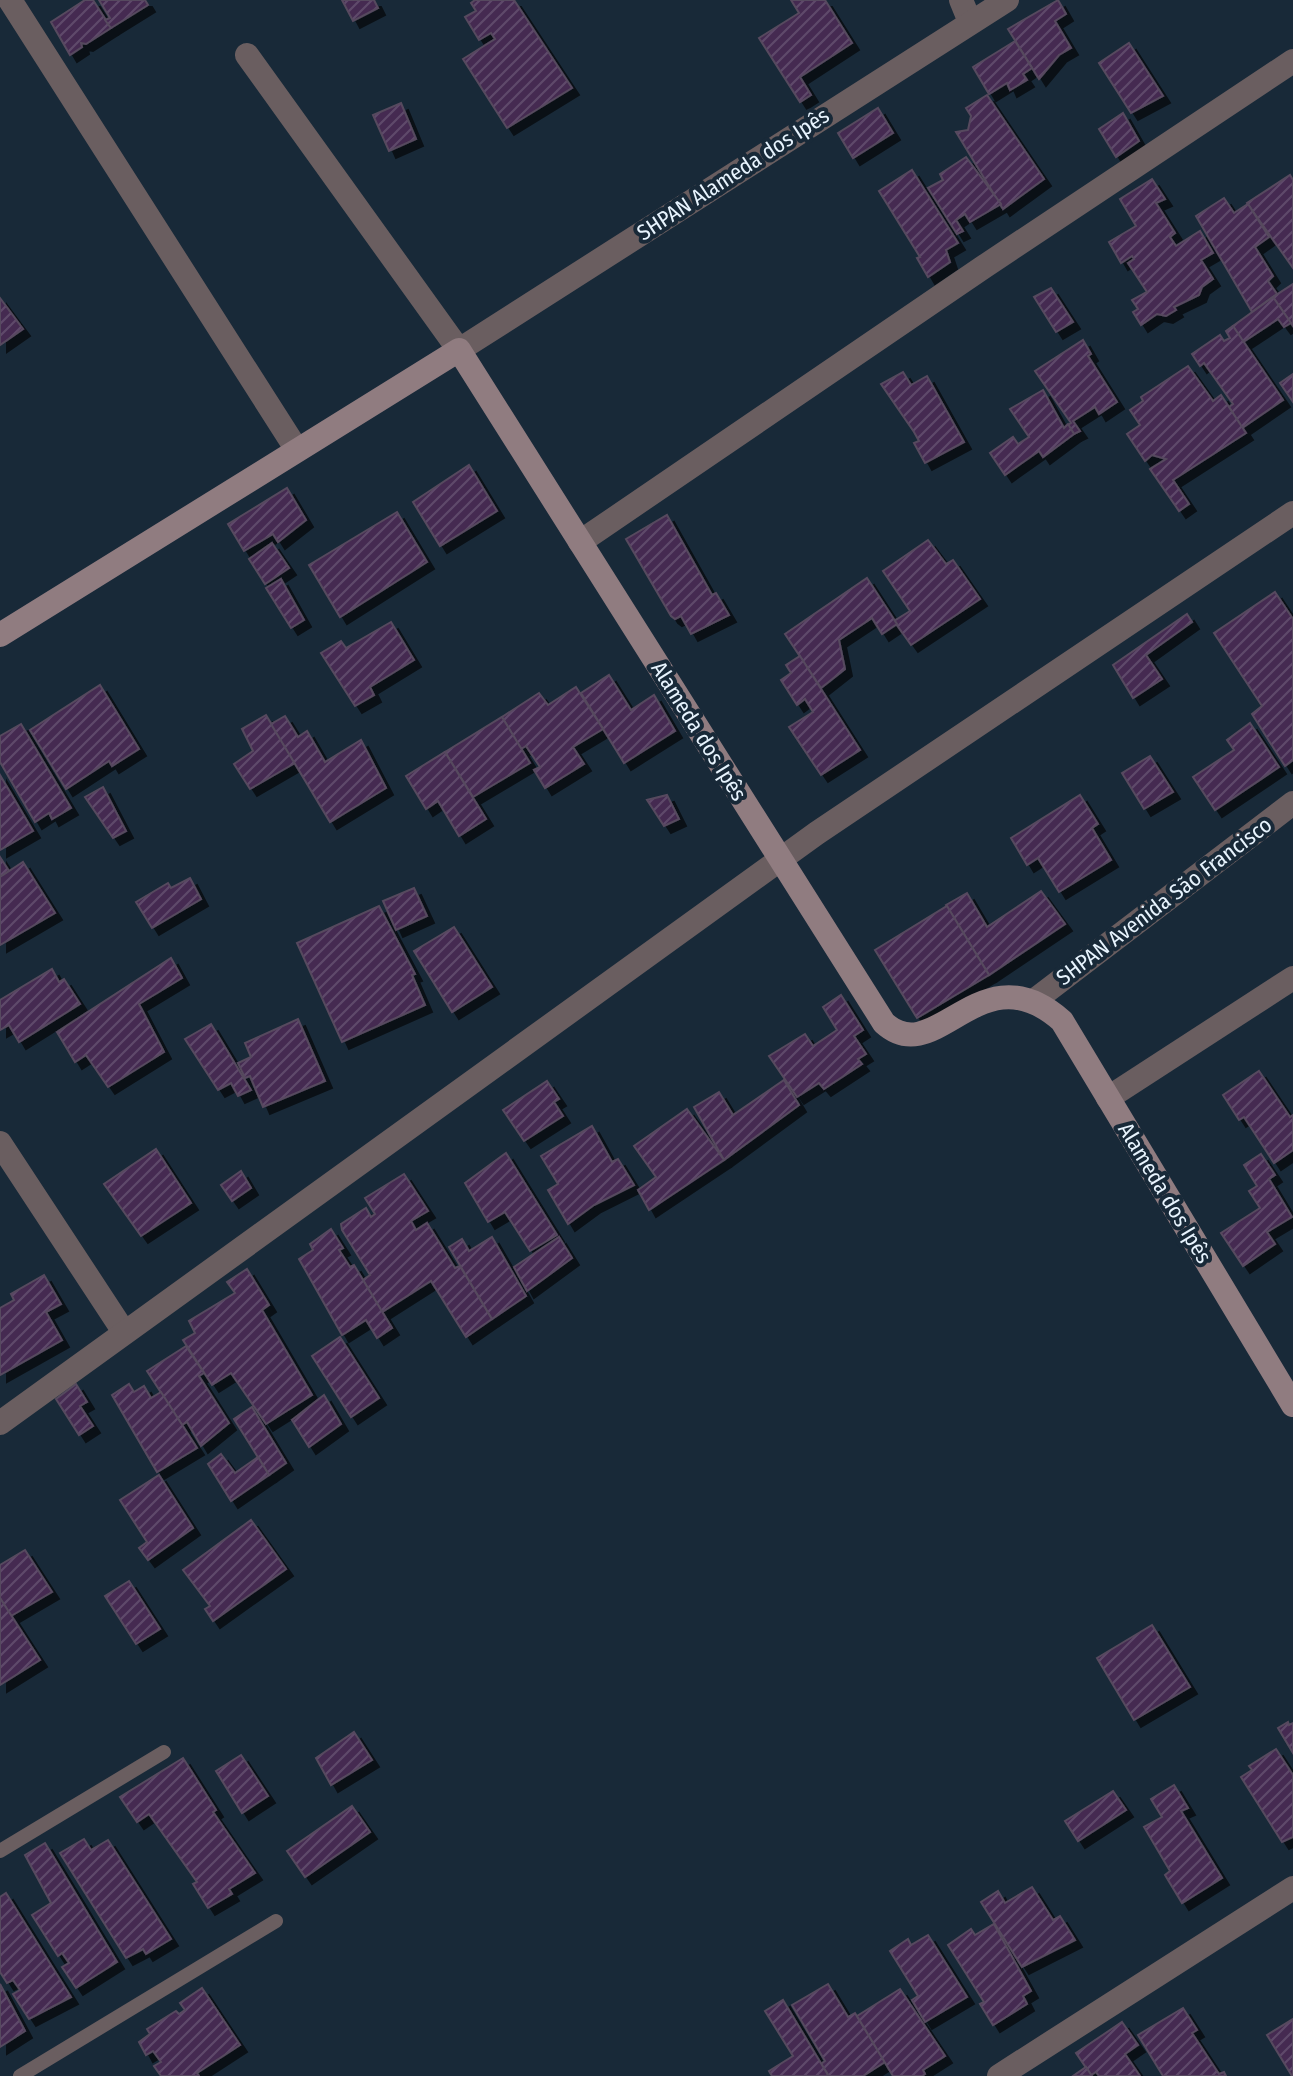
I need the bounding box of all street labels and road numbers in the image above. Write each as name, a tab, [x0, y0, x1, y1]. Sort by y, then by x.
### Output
street label: SHPAN Alameda dos Ipês	[632, 102, 834, 246]
street label: Alameda dos Ipês	[645, 656, 753, 806]
street label: SHPAN Avenida São Francisco	[1051, 811, 1277, 991]
street label: Alameda dos Ipês	[1112, 1118, 1218, 1268]

